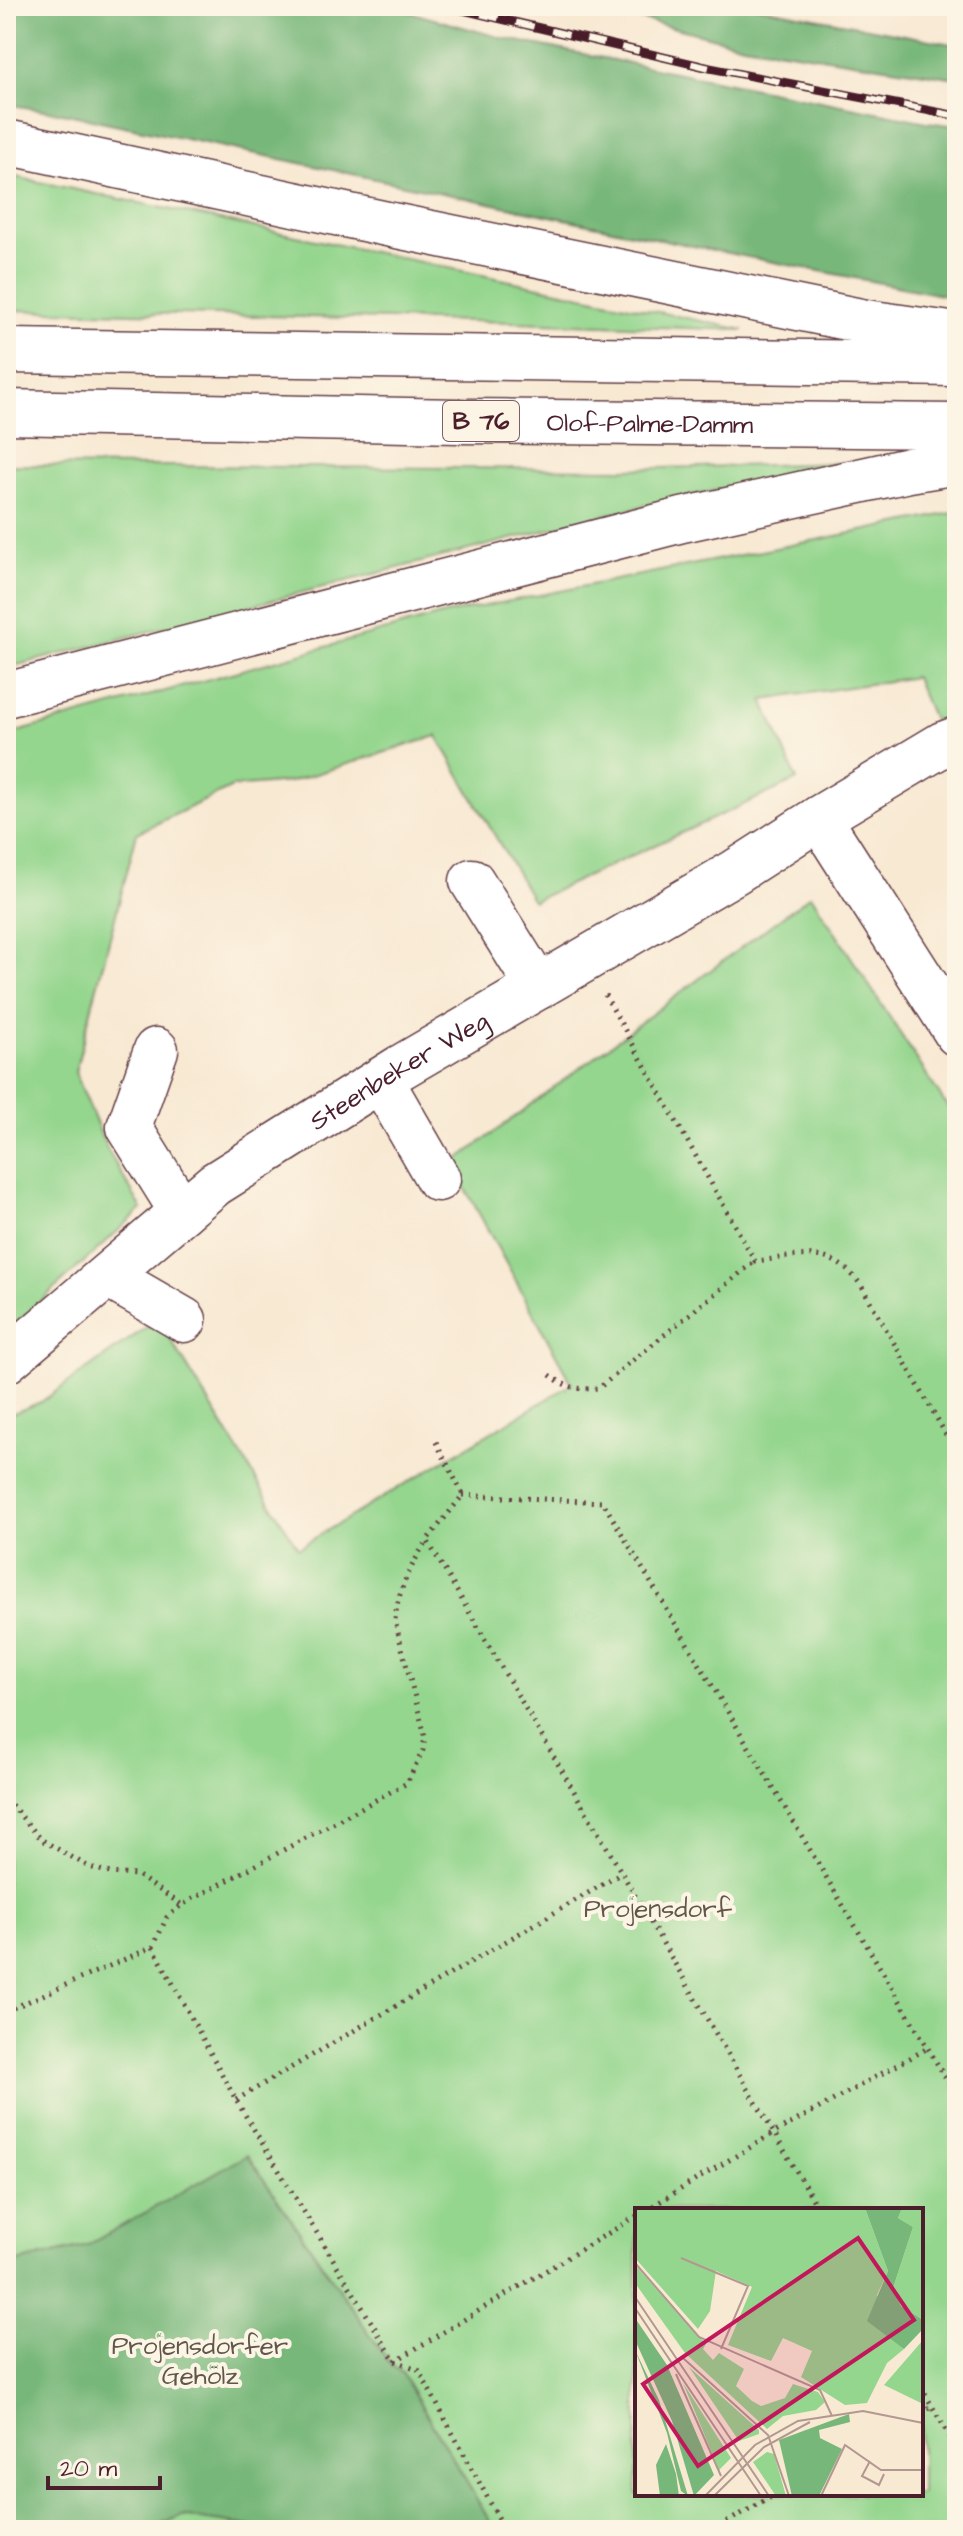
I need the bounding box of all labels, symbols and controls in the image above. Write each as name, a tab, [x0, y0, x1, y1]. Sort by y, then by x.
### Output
road number: B 76	[443, 401, 519, 441]
street label: Olof-Palme-Damm	[546, 405, 754, 443]
street label: Steenbeker Weg	[303, 1003, 496, 1139]
park label: Projensdorf	[584, 1891, 733, 1927]
inset map	[635, 2208, 923, 2496]
park label: Projensdorfer Gehölz	[112, 2328, 288, 2394]
scale bar	[48, 2440, 160, 2490]
text: 20 m	[60, 2452, 117, 2486]

